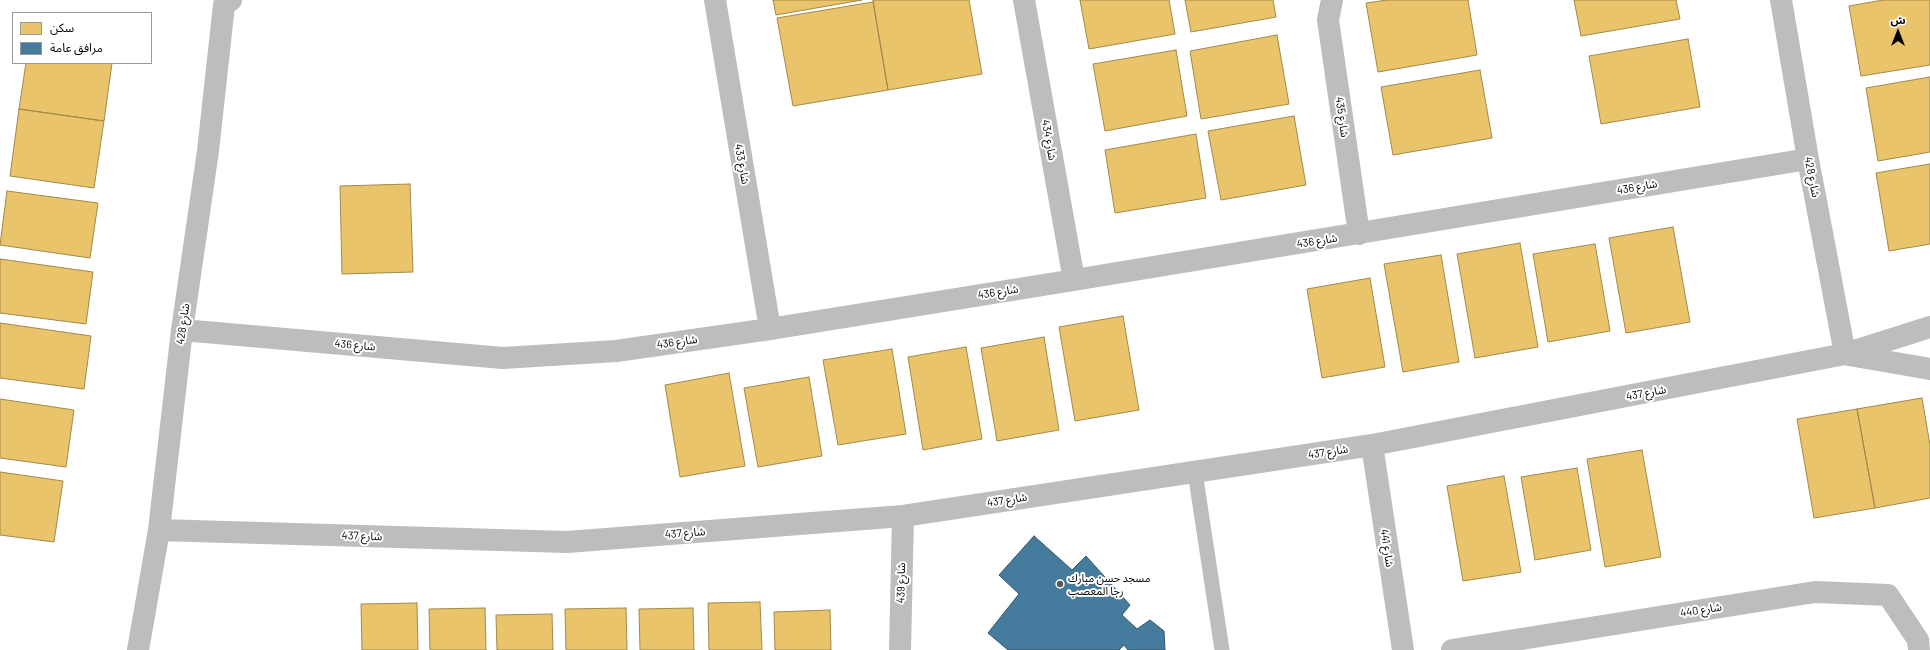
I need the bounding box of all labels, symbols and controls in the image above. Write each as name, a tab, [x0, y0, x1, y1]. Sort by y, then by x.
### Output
legend	[12, 12, 152, 64]
north arrow	[1878, 12, 1918, 52]
text: ش	[1890, 13, 1906, 26]
text: سكن	[50, 20, 74, 34]
text: مرافق عامة	[50, 40, 103, 54]
street label: شارع 435	[1333, 96, 1351, 138]
street label: شارع 434	[1039, 118, 1059, 162]
street label: شارع 433	[732, 143, 752, 185]
street label: شارع 428	[1802, 155, 1822, 199]
street label: شارع 436	[1616, 177, 1658, 197]
street label: شارع 436	[1296, 231, 1338, 251]
street label: شارع 436	[977, 282, 1019, 302]
street label: شارع 428	[174, 303, 192, 345]
street label: شارع 436	[656, 333, 698, 351]
street label: شارع 436	[334, 337, 376, 353]
street label: شارع 437	[1625, 383, 1667, 403]
street label: شارع 437	[1307, 442, 1349, 462]
street label: شارع 437	[986, 490, 1028, 510]
street label: شارع 437	[664, 525, 706, 541]
street label: شارع 441	[1377, 528, 1397, 568]
street label: شارع 437	[341, 529, 383, 543]
street label: شارع 439	[894, 562, 908, 604]
place label: مسجد حسن مبارك رجا المعصب	[1068, 571, 1150, 597]
marker: مسجد حسن مبارك رجا المعصب	[1055, 579, 1065, 589]
street label: شارع 440	[1679, 600, 1723, 620]

